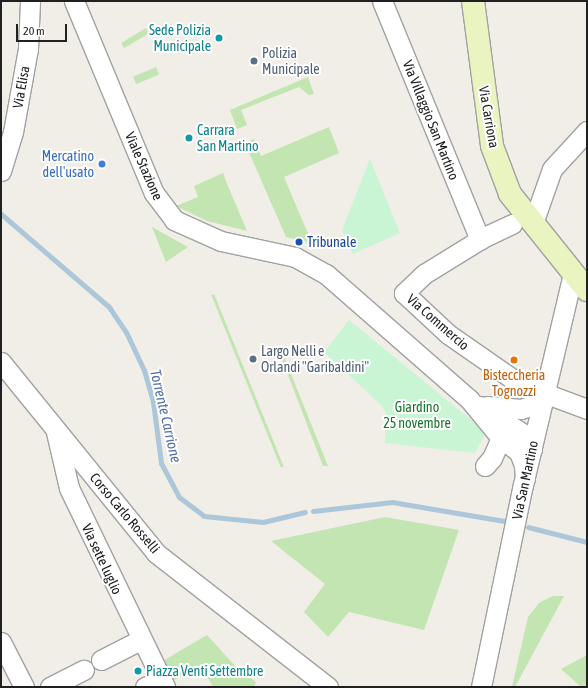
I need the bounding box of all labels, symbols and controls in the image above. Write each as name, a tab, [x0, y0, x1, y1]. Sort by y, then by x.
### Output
scale bar	[18, 16, 69, 42]
place label: Sede Polizia Municipale	[149, 22, 211, 54]
text: 20 m	[23, 24, 45, 38]
marker: Sede Polizia Municipale	[214, 33, 224, 43]
place label: Polizia Municipale	[262, 45, 320, 78]
marker: Polizia Municipale	[249, 56, 259, 66]
street label: Via Villaggio San Martino	[399, 58, 463, 182]
street label: Via Elisa	[9, 64, 33, 110]
street label: Via Carriona	[475, 85, 503, 149]
place label: Carrara San Martino	[197, 122, 259, 154]
street label: Viale Stazione	[122, 129, 166, 203]
marker: Carrara San Martino	[184, 133, 194, 143]
place label: Mercatino dell'usato	[42, 148, 94, 180]
marker: Mercatino dell'usato	[97, 159, 107, 169]
place label: Tribunale	[307, 234, 356, 250]
marker: Tribunale	[294, 237, 304, 247]
street label: Via Commercio	[403, 290, 473, 354]
place label: Largo Nelli e Orlandi "Garibaldini"	[261, 343, 369, 376]
marker: Largo Nelli e Orlandi "Garibaldini"	[248, 354, 258, 364]
marker: Bisteccheria Tognozzi	[509, 355, 519, 365]
water label: Torrente Carrione	[146, 367, 186, 465]
place label: Bisteccheria Tognozzi	[483, 367, 545, 400]
park label: Giardino 25 novembre	[383, 399, 451, 432]
street label: Via San Martino	[508, 439, 542, 521]
street label: Corso Carlo Rosselli	[86, 469, 164, 557]
street label: Via sette luglio	[78, 521, 126, 597]
place label: Piazza Venti Settembre	[146, 663, 263, 679]
marker: Piazza Venti Settembre	[133, 666, 143, 676]

